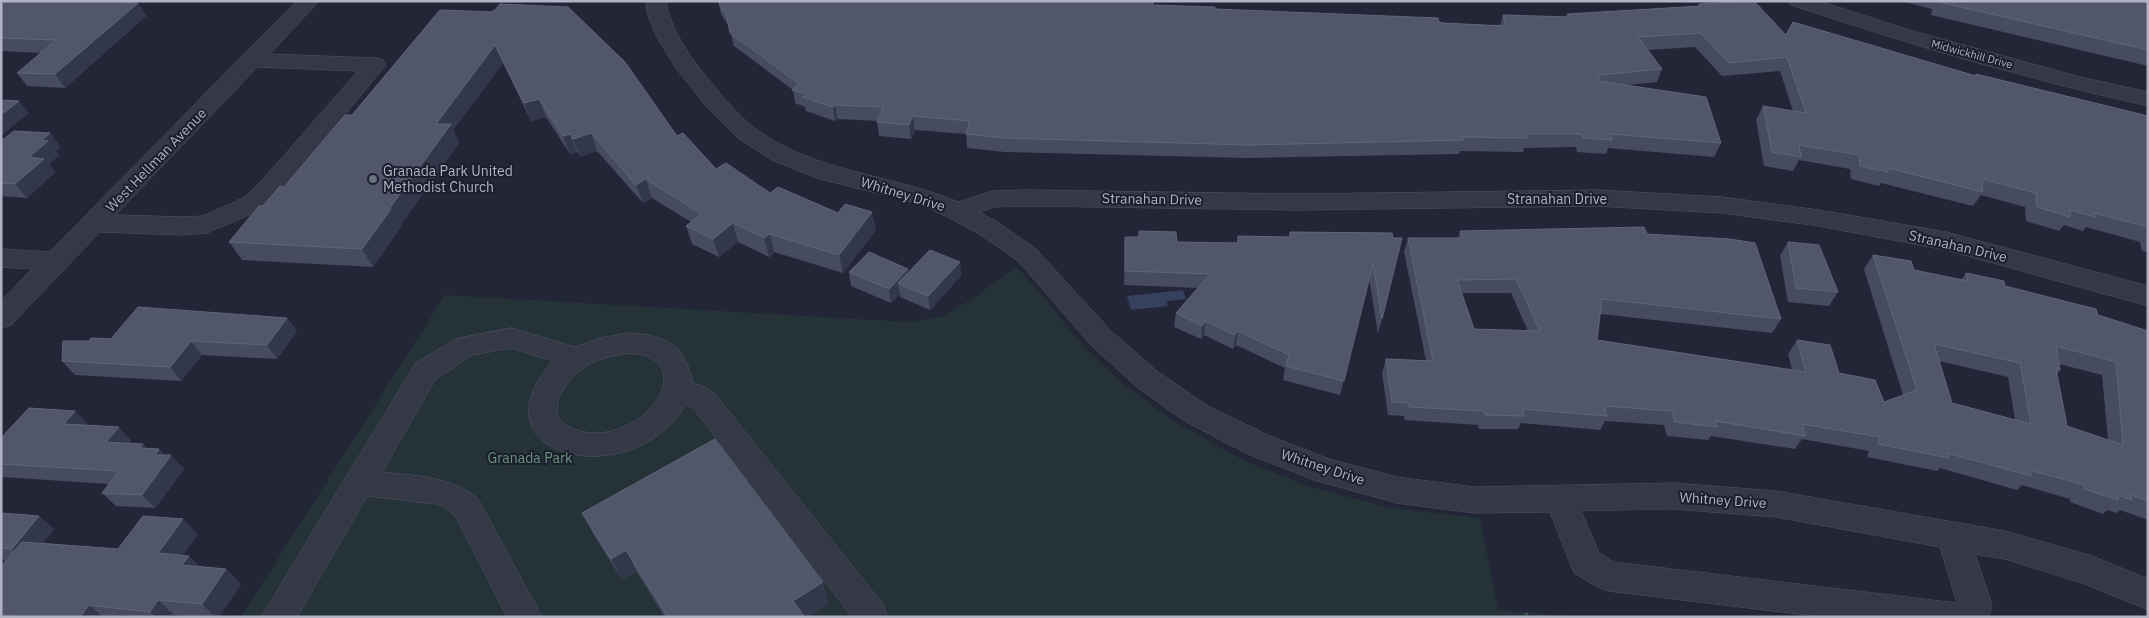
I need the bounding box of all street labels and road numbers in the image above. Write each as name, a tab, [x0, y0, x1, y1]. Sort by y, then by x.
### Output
street label: Midwickhill Drive	[1930, 36, 2014, 72]
street label: West Hellman Avenue	[102, 104, 211, 216]
street label: Whitney Drive	[859, 173, 948, 215]
street label: Stranahan Drive	[1102, 189, 1203, 209]
street label: Stranahan Drive	[1507, 190, 1607, 208]
street label: Stranahan Drive	[1907, 226, 2009, 266]
street label: Whitney Drive	[1279, 445, 1368, 489]
street label: Whitney Drive	[1679, 488, 1767, 512]

